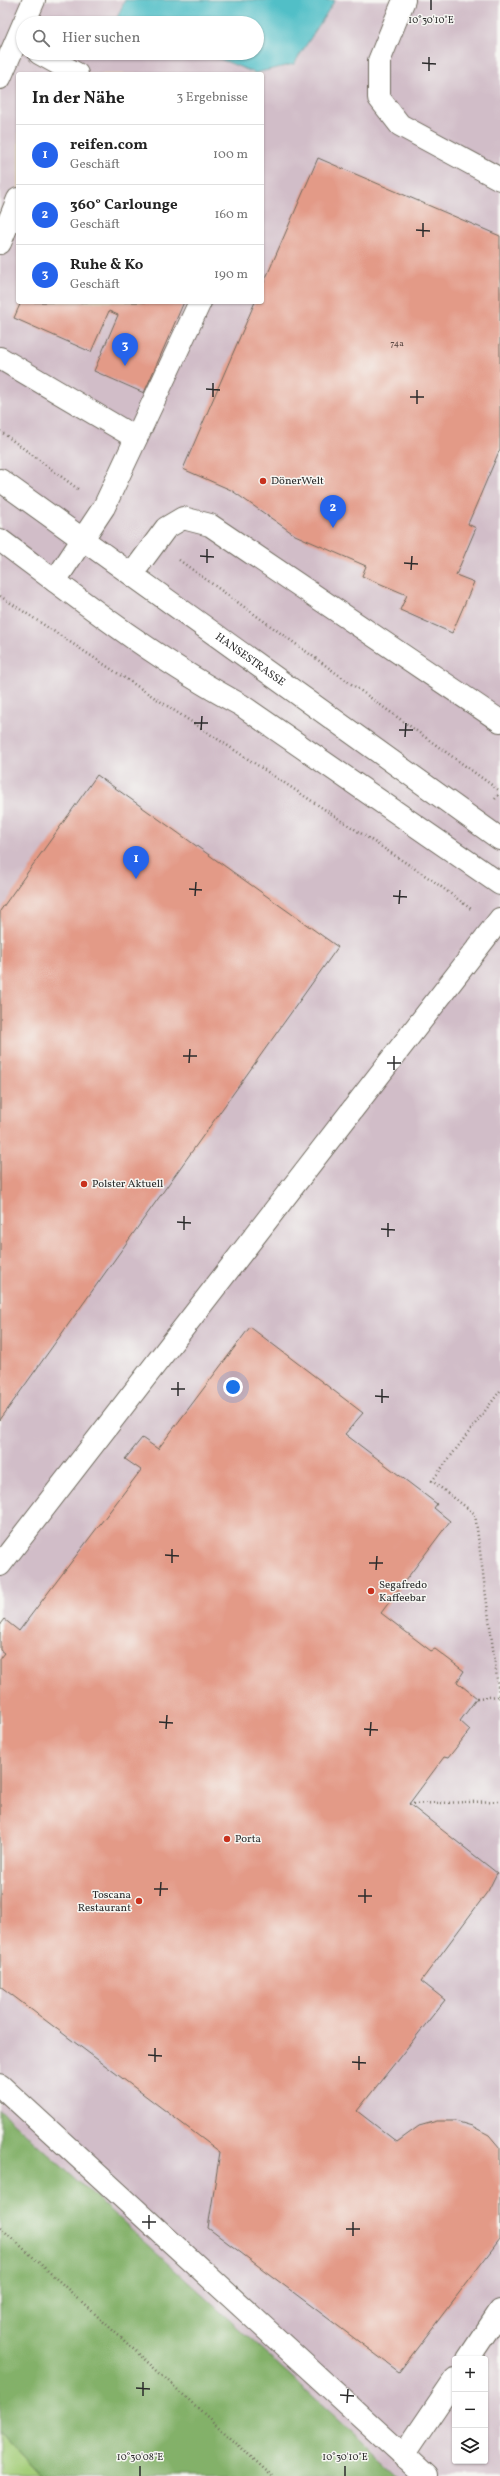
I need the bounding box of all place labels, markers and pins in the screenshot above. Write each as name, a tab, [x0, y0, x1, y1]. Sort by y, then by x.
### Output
pin: 3	[112, 333, 138, 366]
place label: DönerWelt	[271, 474, 324, 489]
marker: DönerWelt	[258, 476, 268, 486]
pin: 2	[320, 495, 346, 528]
pin: 1	[123, 846, 149, 879]
place label: Polster Aktuell	[92, 1177, 163, 1192]
marker: Polster Aktuell	[79, 1179, 89, 1189]
place label: Segafredo Kaffeebar	[379, 1578, 427, 1606]
marker: Segafredo Kaffeebar	[366, 1586, 376, 1596]
place label: Porta	[235, 1832, 261, 1847]
marker: Porta	[222, 1834, 232, 1844]
place label: Toscana Restaurant	[78, 1888, 132, 1916]
marker: Toscana Restaurant	[134, 1896, 144, 1906]

